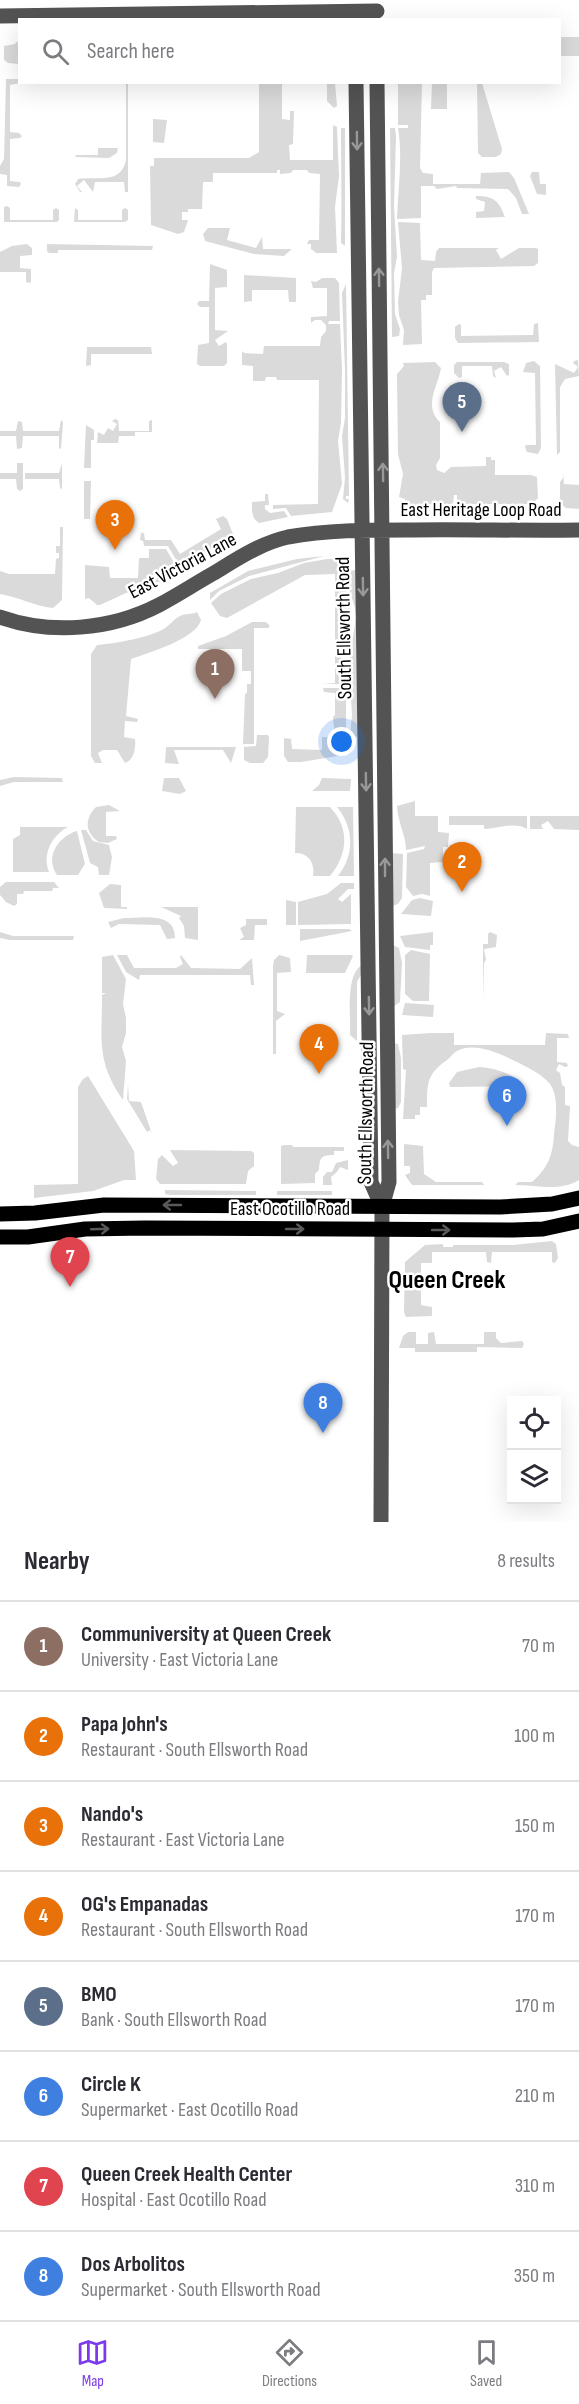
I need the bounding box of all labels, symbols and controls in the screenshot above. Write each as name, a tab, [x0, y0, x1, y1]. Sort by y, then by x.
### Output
search box	[18, 18, 561, 84]
icon: search	[39, 35, 72, 68]
text: Search here	[87, 38, 174, 65]
one-way arrow	[351, 130, 363, 150]
one-way arrow	[374, 267, 385, 287]
pin: 5	[442, 382, 482, 432]
one-way arrow	[377, 462, 389, 482]
street label: East Heritage Loop Road	[400, 498, 562, 522]
pin: 3	[96, 500, 134, 550]
street label: East Victoria Lane	[124, 527, 241, 604]
street label: South Ellsworth Road	[331, 557, 357, 699]
one-way arrow	[357, 577, 369, 597]
pin: 1	[196, 650, 234, 699]
your location	[327, 727, 356, 756]
one-way arrow	[360, 772, 372, 792]
pin: 2	[442, 842, 482, 892]
one-way arrow	[379, 857, 391, 877]
one-way arrow	[363, 995, 375, 1015]
pin: 4	[300, 1024, 338, 1074]
street label: South Ellsworth Road	[353, 1042, 379, 1184]
pin: 6	[488, 1076, 526, 1126]
one-way arrow	[382, 1140, 394, 1160]
street label: East Ocotillo Road	[230, 1197, 350, 1221]
one-way arrow	[162, 1199, 182, 1211]
one-way arrow	[89, 1223, 109, 1234]
one-way arrow	[284, 1223, 304, 1235]
one-way arrow	[431, 1224, 451, 1236]
pin: 7	[50, 1238, 90, 1287]
district label: Queen Creek	[389, 1265, 505, 1296]
pin: 8	[304, 1384, 342, 1433]
map controls	[507, 1396, 561, 1504]
button: locate	[507, 1396, 561, 1450]
button: layers	[507, 1450, 561, 1504]
text: Nearby	[24, 1546, 90, 1577]
text: 8 results	[497, 1549, 555, 1573]
text: Communiversity at Queen Creek	[81, 1621, 331, 1648]
text: 1	[40, 1634, 47, 1658]
text: 70 m	[522, 1634, 555, 1658]
text: University · East Victoria Lane	[81, 1648, 278, 1672]
text: Papa John's	[81, 1711, 168, 1738]
text: 2	[39, 1724, 48, 1748]
text: 100 m	[514, 1724, 555, 1748]
text: Restaurant · South Ellsworth Road	[81, 1738, 308, 1762]
text: Nando's	[81, 1801, 143, 1828]
text: 3	[39, 1814, 48, 1838]
text: 150 m	[515, 1814, 555, 1838]
text: Restaurant · East Victoria Lane	[81, 1828, 285, 1852]
text: OG's Empanadas	[81, 1891, 208, 1918]
text: 4	[39, 1904, 48, 1928]
text: 170 m	[515, 1904, 555, 1928]
text: Restaurant · South Ellsworth Road	[81, 1918, 308, 1942]
text: BMO	[81, 1981, 117, 2008]
text: 5	[39, 1994, 48, 2018]
text: 170 m	[515, 1994, 555, 2018]
text: Bank · South Ellsworth Road	[81, 2008, 267, 2032]
text: Circle K	[81, 2071, 141, 2098]
text: 6	[39, 2084, 48, 2108]
text: 210 m	[515, 2084, 555, 2108]
text: Supermarket · East Ocotillo Road	[81, 2098, 298, 2122]
text: Queen Creek Health Center	[81, 2161, 292, 2188]
text: 7	[39, 2174, 48, 2198]
text: 310 m	[515, 2174, 555, 2198]
text: Hospital · East Ocotillo Road	[81, 2188, 267, 2212]
text: Dos Arbolitos	[81, 2251, 185, 2278]
text: 8	[39, 2264, 48, 2288]
text: 350 m	[514, 2264, 555, 2288]
text: Supermarket · South Ellsworth Road	[81, 2278, 321, 2302]
tab: Map	[76, 2336, 109, 2391]
tab: Directions	[262, 2336, 317, 2391]
tab: Saved	[470, 2336, 503, 2391]

